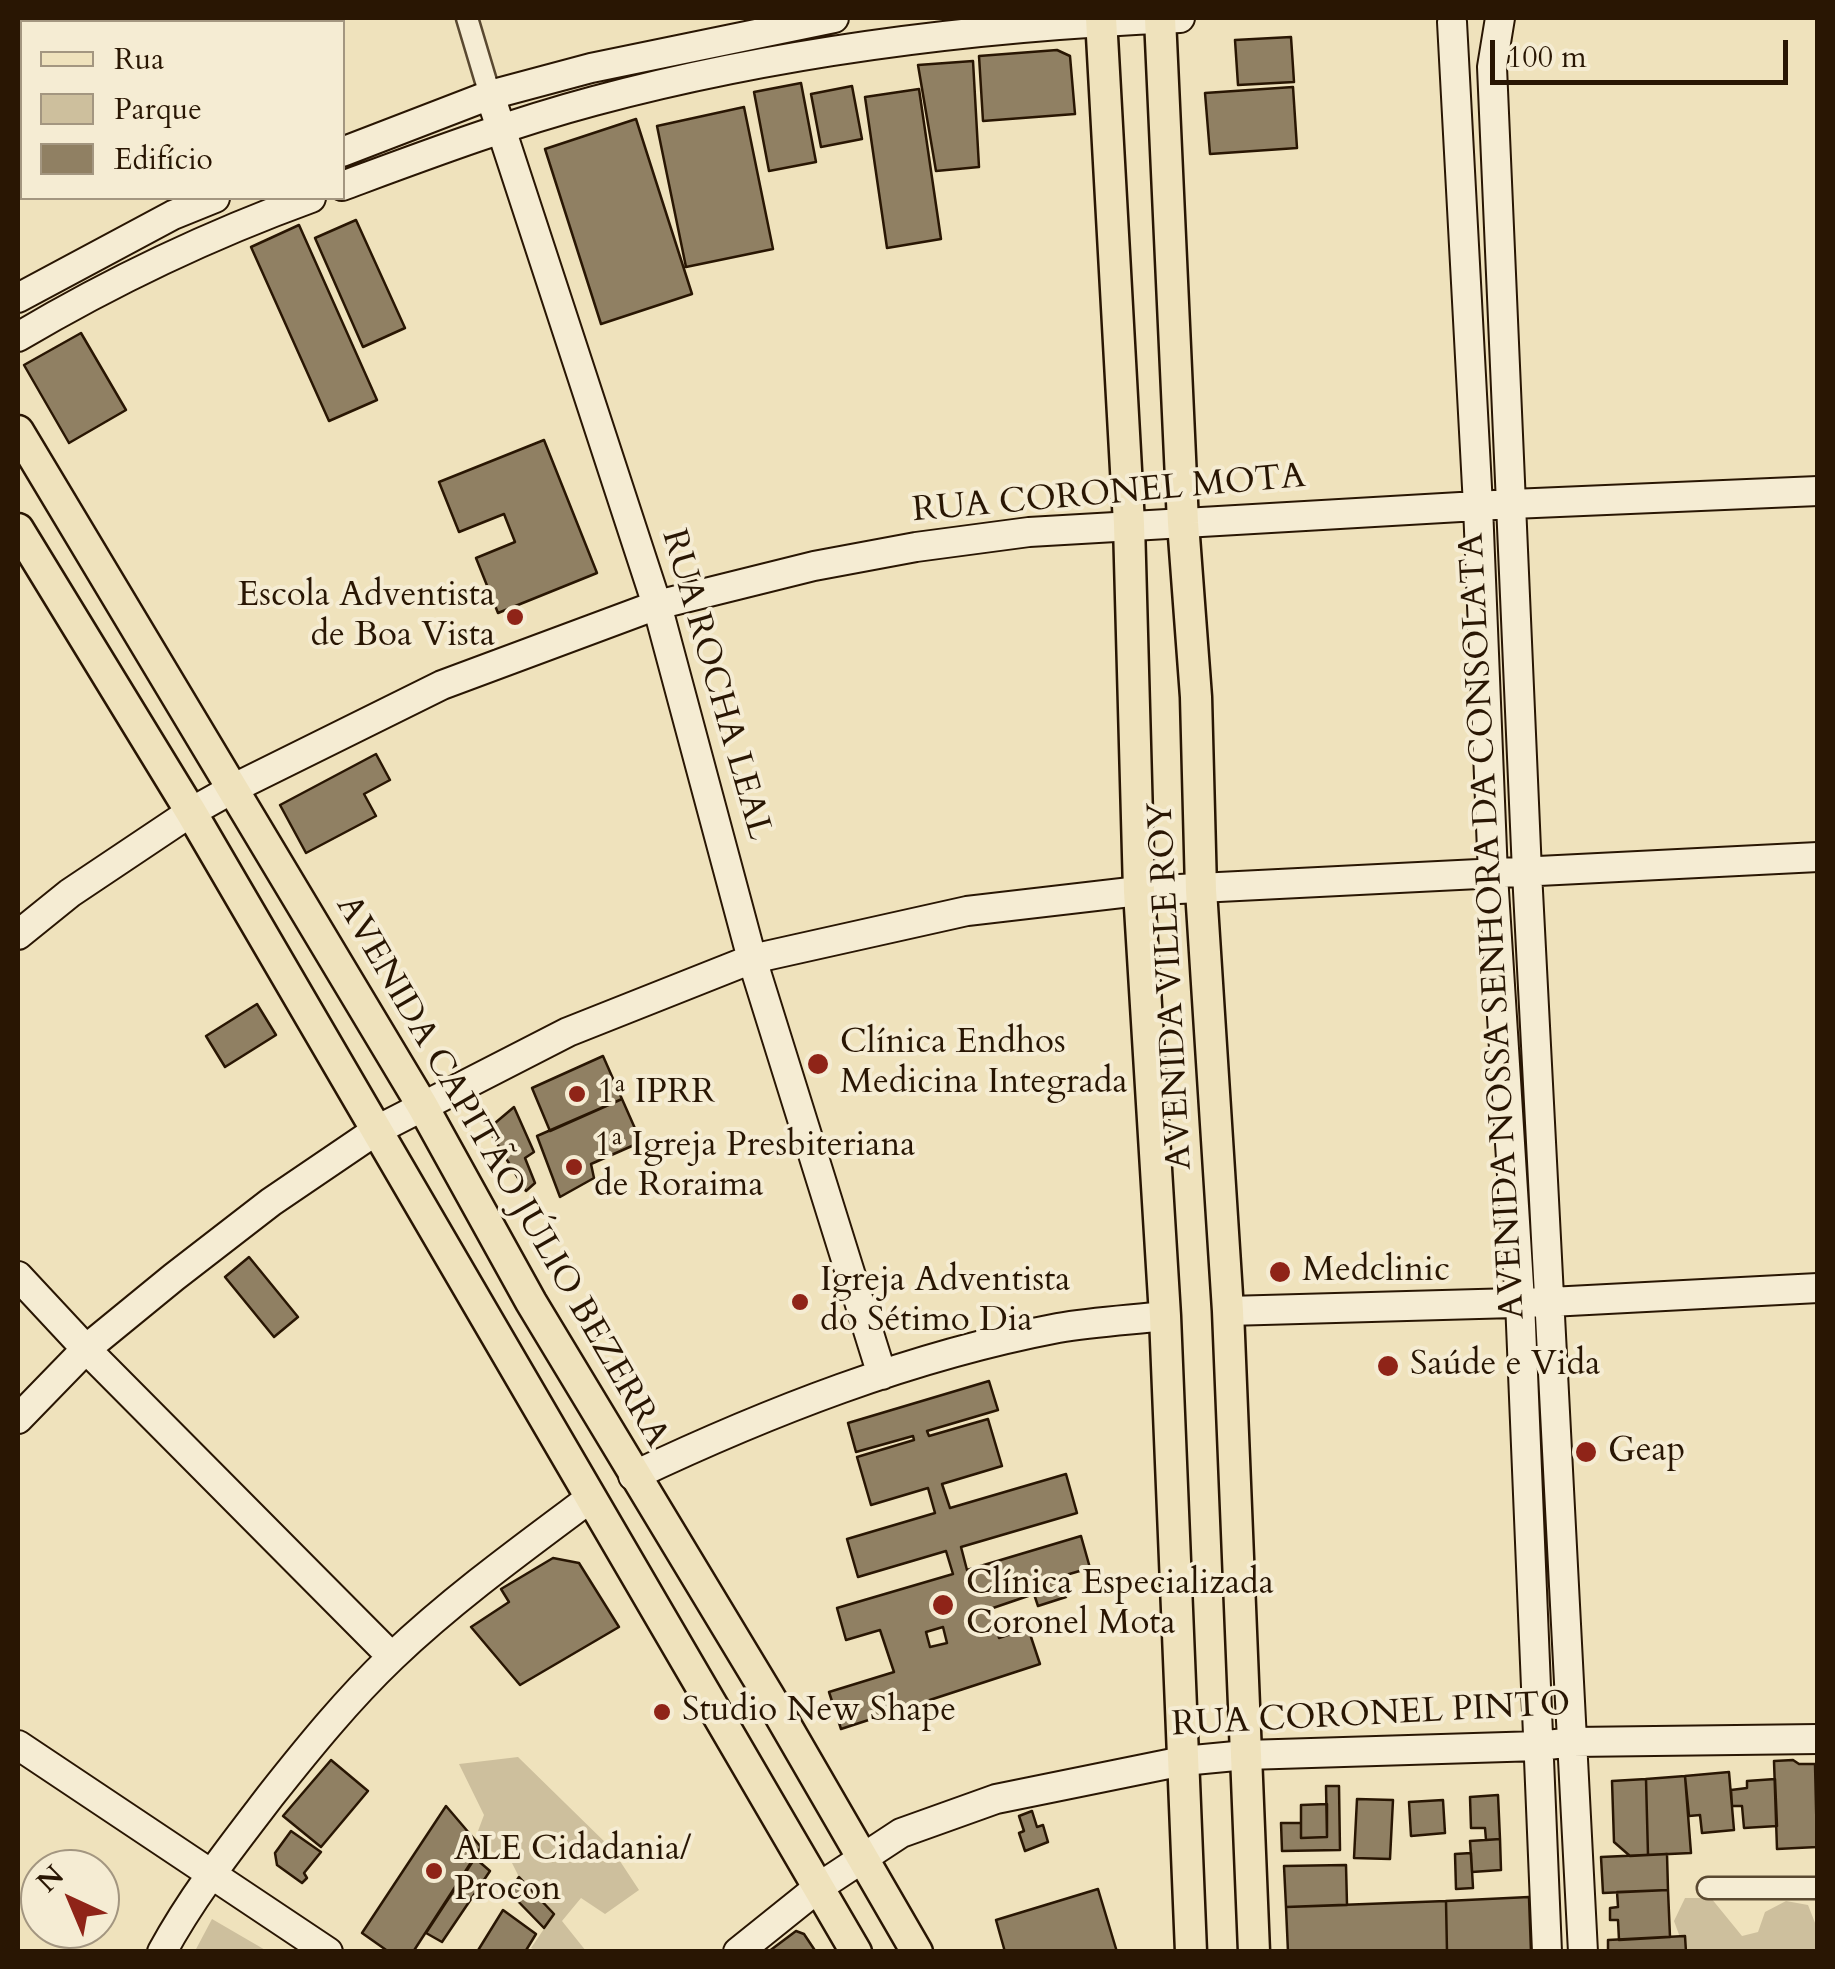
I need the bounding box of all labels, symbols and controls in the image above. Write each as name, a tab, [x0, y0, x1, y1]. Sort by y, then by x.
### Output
legend	[20, 20, 345, 200]
scale bar	[1495, 20, 1792, 82]
text: 100 m	[1507, 37, 1587, 78]
text: Rua	[114, 39, 164, 80]
text: Parque	[114, 89, 202, 130]
text: Edifício	[114, 139, 213, 180]
street label: RUA CORONEL MOTA	[911, 457, 1307, 533]
street label: RUA ROCHA LEAL	[651, 525, 779, 845]
street label: AVENIDA NOSSA SENHORA DA CONSOLATA	[1452, 532, 1536, 1320]
place label: Escola Adventista de Boa Vista	[238, 576, 495, 658]
marker: Escola Adventista de Boa Vista	[504, 606, 526, 628]
street label: AVENIDA VILLE ROY	[1141, 801, 1203, 1171]
street label: AVENIDA CAPITÃO JÚLIO BEZERRA	[325, 889, 677, 1455]
place label: Clínica Endhos Medicina Integrada	[840, 1023, 1128, 1105]
marker: Clínica Endhos Medicina Integrada	[805, 1051, 831, 1077]
place label: 1ª IPRR	[597, 1073, 716, 1115]
marker: 1ª IPRR	[566, 1083, 588, 1105]
place label: 1ª Igreja Presbiteriana de Roraima	[594, 1126, 915, 1208]
marker: 1ª Igreja Presbiteriana de Roraima	[563, 1156, 585, 1178]
place label: Medclinic	[1302, 1251, 1450, 1293]
marker: Medclinic	[1267, 1259, 1293, 1285]
place label: Igreja Adventista do Sétimo Dia	[820, 1261, 1070, 1343]
marker: Igreja Adventista do Sétimo Dia	[789, 1291, 811, 1313]
place label: Saúde e Vida	[1410, 1345, 1600, 1387]
marker: Saúde e Vida	[1375, 1353, 1401, 1379]
place label: Geap	[1608, 1431, 1685, 1473]
marker: Geap	[1573, 1439, 1599, 1465]
place label: Clínica Especializada Coronel Mota	[966, 1564, 1274, 1646]
marker: Clínica Especializada Coronel Mota	[930, 1592, 956, 1618]
street label: RUA CORONEL PINTO	[1171, 1685, 1571, 1747]
place label: Studio New Shape	[682, 1691, 956, 1733]
marker: Studio New Shape	[651, 1701, 673, 1723]
place label: ALE Cidadania/ Procon	[454, 1830, 691, 1912]
north arrow	[20, 1849, 120, 1949]
text: N	[29, 1857, 72, 1901]
marker: ALE Cidadania/ Procon	[423, 1860, 445, 1882]

